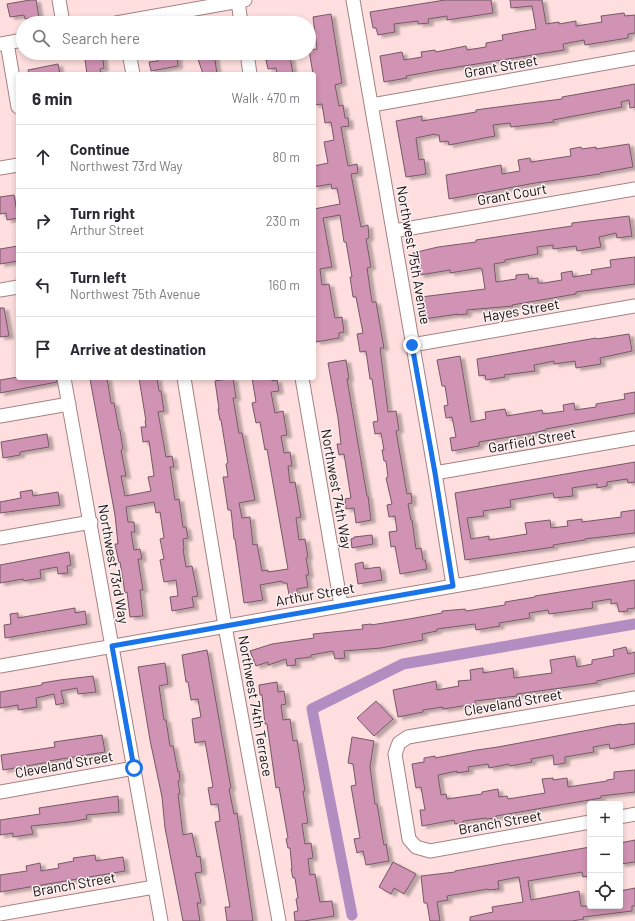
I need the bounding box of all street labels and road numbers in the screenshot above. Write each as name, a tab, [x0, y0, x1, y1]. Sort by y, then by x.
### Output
street label: Grant Street	[463, 51, 539, 81]
street label: Grant Court	[476, 180, 548, 208]
street label: Northwest 75th Avenue	[393, 184, 435, 326]
street label: Hayes Street	[481, 295, 561, 325]
street label: Garfield Street	[487, 424, 577, 456]
street label: Northwest 74th Way	[318, 428, 356, 551]
street label: Northwest 73rd Way	[95, 503, 133, 626]
street label: Arthur Street	[274, 579, 356, 609]
street label: Northwest 74th Terrace	[235, 634, 277, 778]
street label: Cleveland Street	[463, 685, 563, 719]
street label: Cleveland Street	[14, 747, 114, 781]
street label: Branch Street	[457, 806, 543, 838]
street label: Branch Street	[31, 868, 117, 900]

